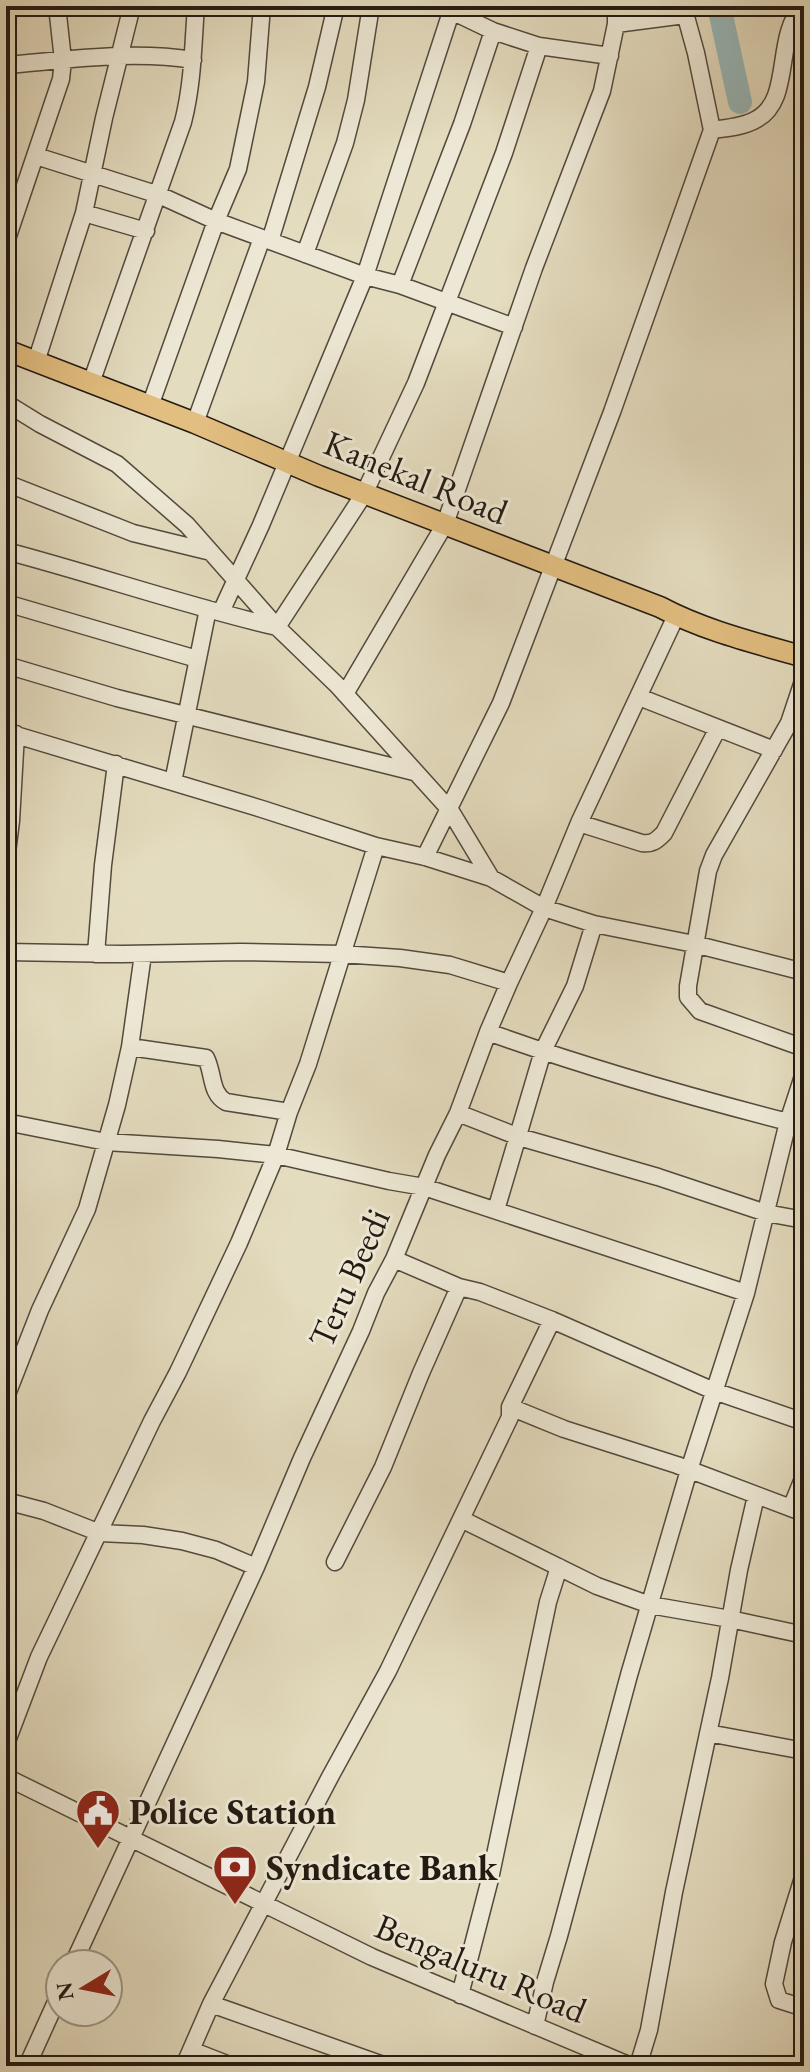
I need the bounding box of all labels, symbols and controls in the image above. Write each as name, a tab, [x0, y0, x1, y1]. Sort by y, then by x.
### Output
street label: Kanekal Road	[317, 419, 516, 535]
street label: Teru Beedi	[297, 1201, 401, 1355]
public building icon: Police Station	[74, 1787, 122, 1850]
place label: Police Station	[129, 1788, 336, 1835]
bank icon: Syndicate Bank	[211, 1843, 259, 1906]
place label: Syndicate Bank	[266, 1844, 499, 1891]
street label: Bengaluru Road	[368, 1902, 595, 2034]
north arrow	[44, 1948, 124, 2028]
text: N	[49, 1980, 81, 2003]

